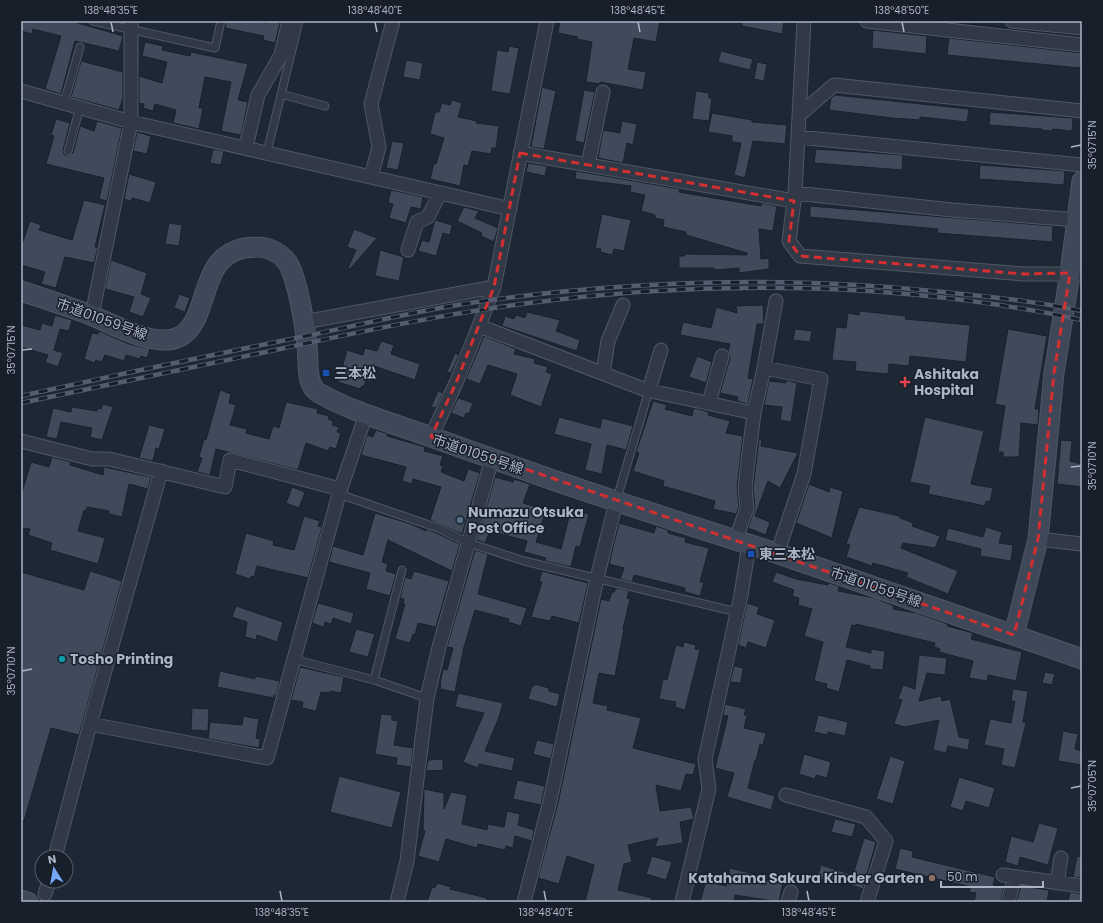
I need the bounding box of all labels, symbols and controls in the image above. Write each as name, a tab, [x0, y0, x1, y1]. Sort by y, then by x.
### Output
text: 138°48'35"E	[84, 3, 138, 18]
text: 138°48'40"E	[348, 3, 402, 18]
text: 138°48'45"E	[611, 3, 665, 18]
text: 138°48'50"E	[875, 3, 929, 18]
text: 35°07'15"N	[1085, 120, 1100, 170]
street label: 市道01059号線	[54, 293, 150, 345]
text: 35°07'15"N	[4, 325, 19, 375]
place label: 三本松	[334, 363, 376, 383]
place label: Ashitaka Hospital	[914, 364, 979, 400]
marker: 三本松	[321, 368, 331, 378]
marker: Ashitaka Hospital	[899, 376, 911, 388]
street label: 市道01059号線	[430, 429, 526, 479]
text: 35°07'10"N	[1085, 441, 1100, 491]
place label: Numazu Otsuka Post Office	[468, 502, 584, 538]
marker: Numazu Otsuka Post Office	[455, 515, 465, 525]
place label: 東三本松	[759, 544, 815, 564]
marker: 東三本松	[746, 549, 756, 559]
street label: 市道01059号線	[828, 562, 924, 612]
text: 35°07'10"N	[4, 646, 19, 696]
place label: Tosho Printing	[70, 649, 173, 669]
marker: Tosho Printing	[57, 654, 67, 664]
text: 35°07'05"N	[1085, 760, 1100, 812]
north arrow	[34, 849, 74, 889]
text: N	[47, 851, 58, 868]
scale bar	[941, 863, 1043, 889]
place label: Katahama Sakura Kinder Garten	[688, 868, 924, 888]
text: 50 m	[947, 868, 978, 885]
marker: Katahama Sakura Kinder Garten	[927, 873, 937, 883]
text: 138°48'35"E	[255, 905, 309, 920]
text: 138°48'40"E	[519, 905, 573, 920]
text: 138°48'45"E	[782, 905, 836, 920]

